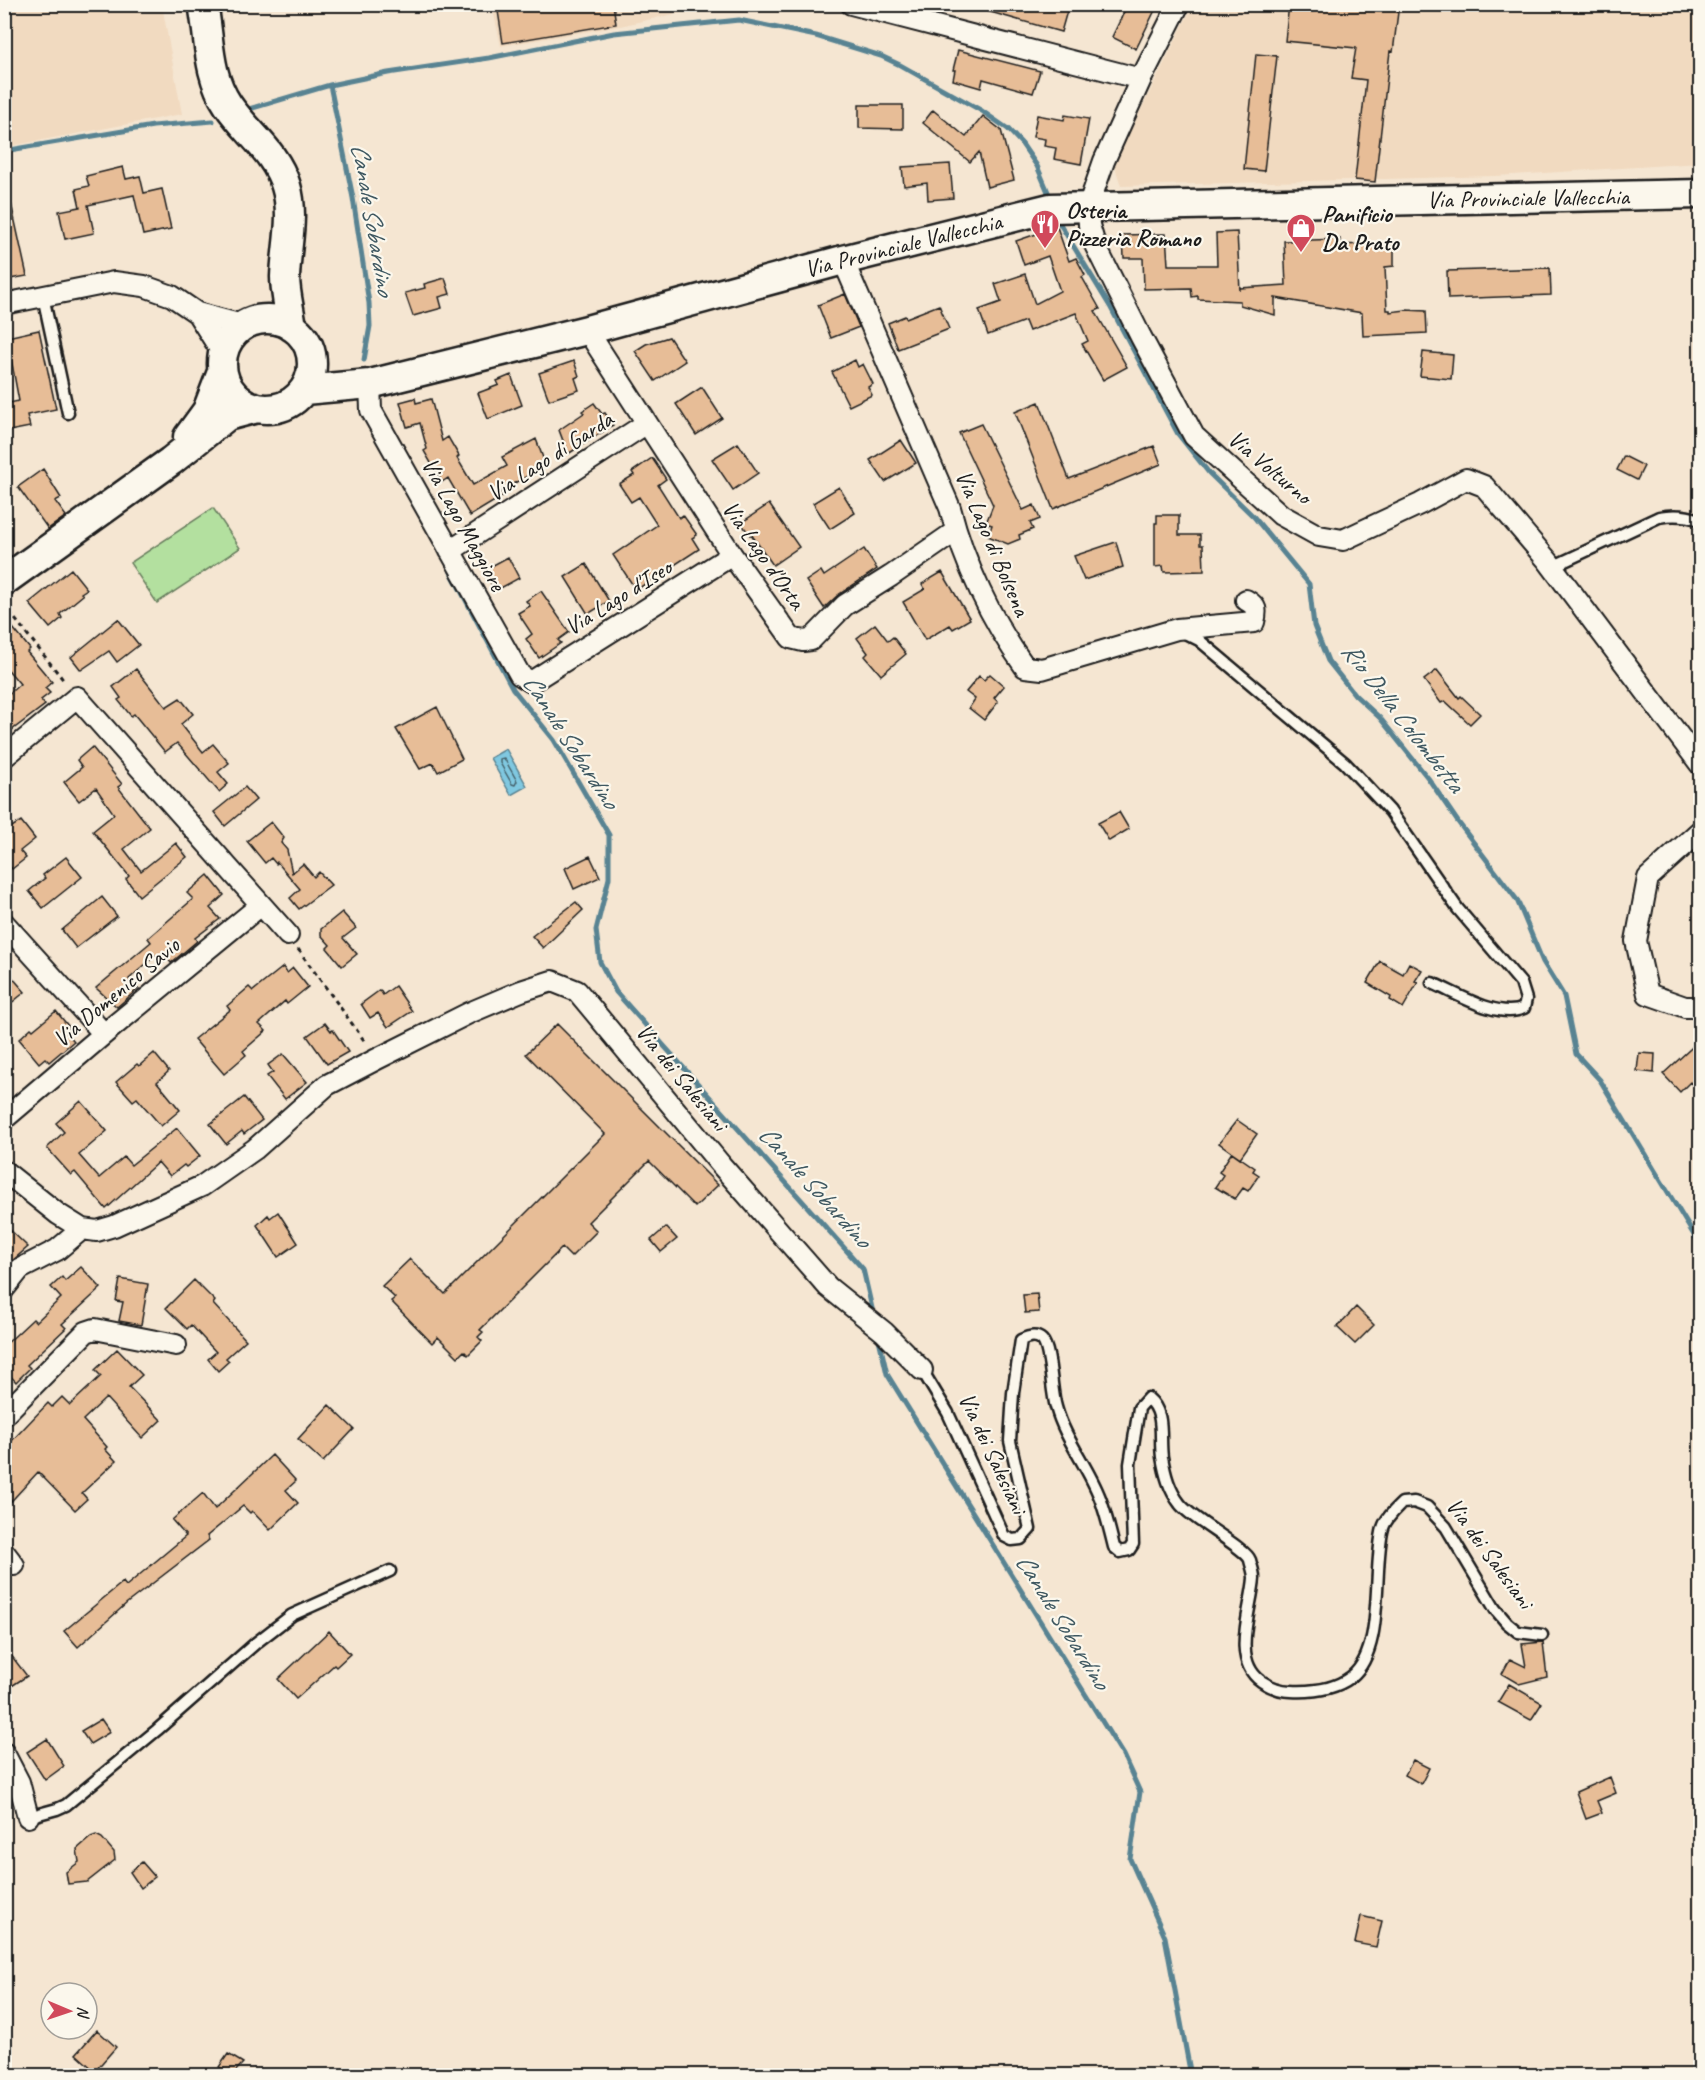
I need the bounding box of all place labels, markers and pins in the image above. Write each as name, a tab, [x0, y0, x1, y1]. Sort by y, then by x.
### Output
place label: Osteria Pizzeria Romano	[1066, 195, 1202, 253]
place label: Panificio Da Prato	[1322, 199, 1401, 257]
restaurant icon: Osteria Pizzeria Romano	[1029, 208, 1061, 250]
shop icon: Panificio Da Prato	[1285, 212, 1317, 254]

